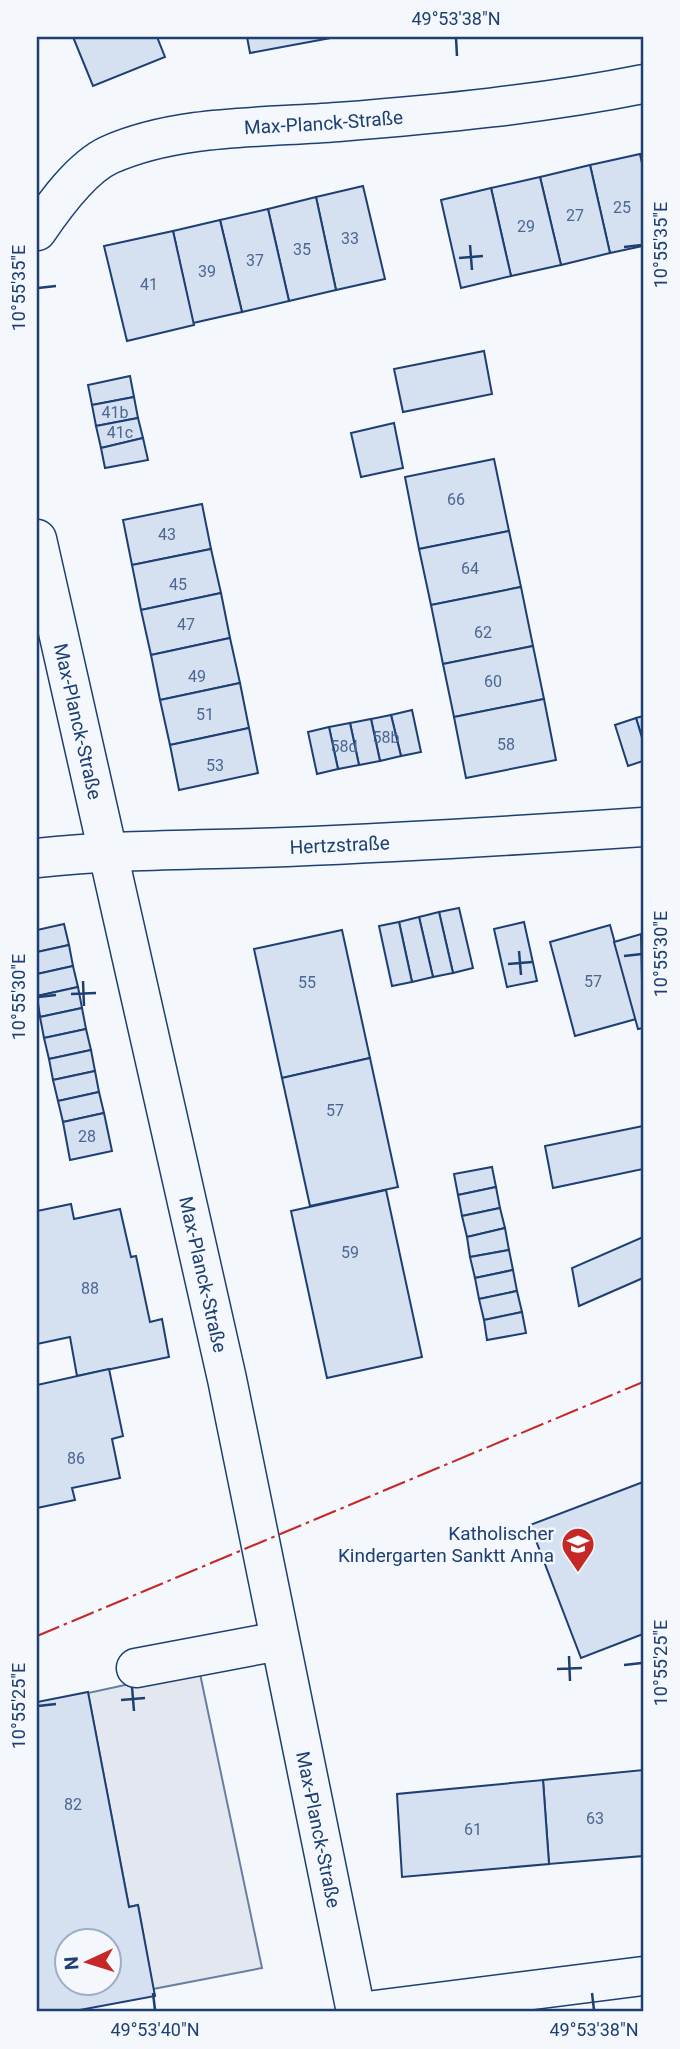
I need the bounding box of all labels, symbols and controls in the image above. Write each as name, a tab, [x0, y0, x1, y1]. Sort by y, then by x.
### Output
text: 49°53'38"N	[411, 8, 501, 29]
street label: Max-Planck-Straße	[243, 106, 404, 139]
house number: 25	[613, 198, 631, 217]
text: 10°55'35"E	[650, 202, 671, 288]
house number: 27	[566, 206, 584, 225]
house number: 29	[517, 217, 535, 236]
house number: 33	[341, 229, 359, 248]
house number: 35	[293, 240, 311, 259]
text: 10°55'35"E	[8, 245, 29, 331]
house number: 37	[246, 251, 264, 270]
house number: 39	[198, 262, 216, 281]
house number: 41	[140, 275, 158, 294]
house number: 41b	[102, 403, 129, 422]
house number: 41c	[107, 423, 133, 442]
house number: 66	[447, 490, 465, 509]
house number: 43	[158, 525, 176, 544]
house number: 64	[461, 559, 479, 578]
house number: 45	[169, 575, 187, 594]
house number: 47	[177, 615, 195, 634]
house number: 62	[474, 623, 492, 642]
street label: Max-Planck-Straße	[49, 641, 107, 802]
house number: 49	[188, 667, 206, 686]
house number: 60	[484, 672, 502, 691]
house number: 51	[196, 705, 214, 724]
house number: 58b	[373, 728, 400, 747]
house number: 58	[497, 735, 515, 754]
house number: 58d	[330, 737, 358, 756]
house number: 53	[206, 756, 224, 775]
street label: Hertzstraße	[289, 831, 390, 859]
text: 10°55'30"E	[650, 911, 671, 997]
text: 10°55'30"E	[8, 954, 29, 1040]
house number: 57	[584, 972, 602, 991]
house number: 55	[298, 973, 316, 992]
house number: 57	[326, 1101, 344, 1120]
house number: 28	[78, 1127, 96, 1146]
street label: Max-Planck-Straße	[174, 1194, 232, 1355]
house number: 59	[341, 1243, 359, 1262]
house number: 88	[81, 1279, 99, 1298]
house number: 86	[67, 1449, 85, 1468]
place label: Katholischer Kindergarten Sanktt Anna	[338, 1522, 555, 1567]
school or university icon: Katholischer Kindergarten Sanktt Anna	[559, 1525, 597, 1574]
text: 10°55'25"E	[650, 1620, 671, 1706]
text: 10°55'25"E	[8, 1663, 29, 1749]
street label: Max-Planck-Straße	[291, 1749, 345, 1910]
house number: 82	[64, 1795, 82, 1814]
house number: 63	[586, 1809, 604, 1828]
house number: 61	[464, 1820, 482, 1839]
north arrow	[52, 1926, 122, 1996]
text: N	[60, 1956, 83, 1971]
text: 49°53'40"N	[110, 2019, 200, 2040]
text: 49°53'38"N	[549, 2019, 639, 2040]

